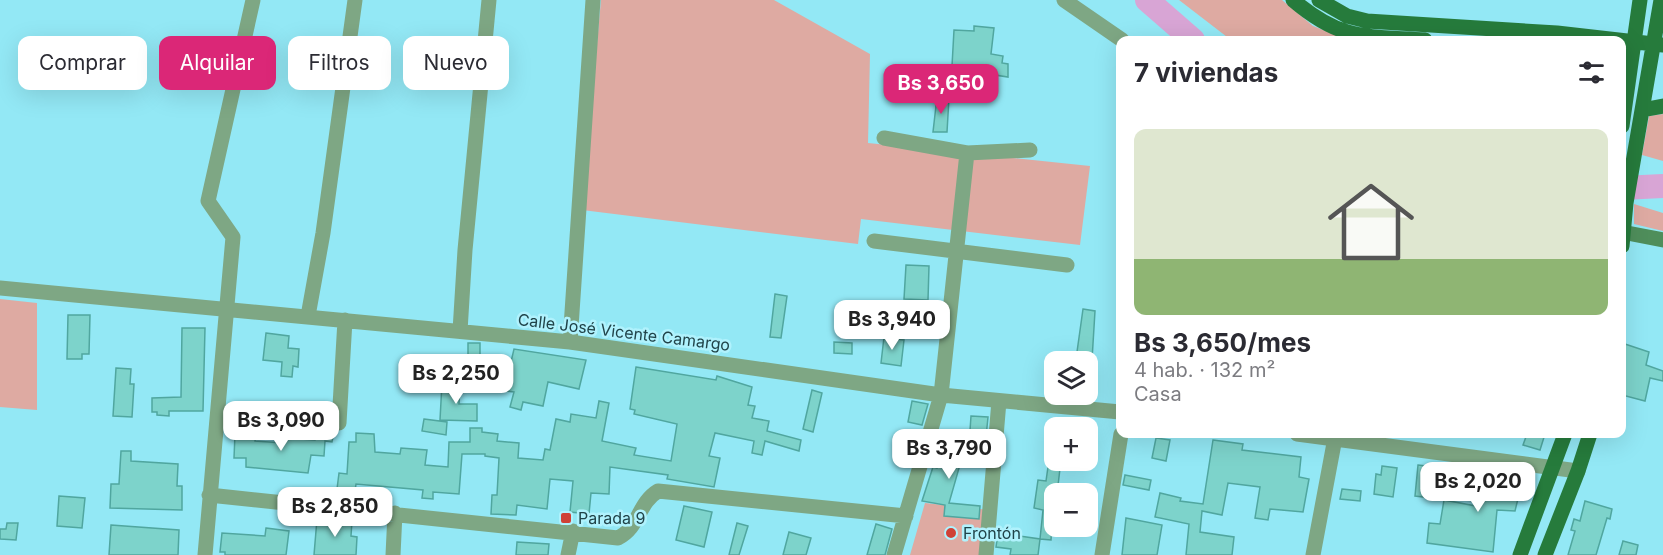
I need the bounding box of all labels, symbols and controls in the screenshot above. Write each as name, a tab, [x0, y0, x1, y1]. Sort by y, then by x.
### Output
chip: Comprar	[18, 36, 147, 90]
chip: Alquilar	[159, 36, 276, 90]
chip: Filtros	[288, 36, 391, 90]
chip: Nuevo	[403, 36, 509, 90]
icon: filters	[1575, 56, 1608, 89]
text: 7 viviendas	[1134, 57, 1278, 88]
pin: Bs 3,650	[879, 64, 1003, 115]
text: Bs 3,650	[897, 71, 985, 95]
icon: home	[1317, 168, 1425, 276]
pin: Bs 3,940	[830, 300, 954, 351]
text: Bs 3,940	[848, 307, 936, 331]
street label: Calle José Vicente Camargo	[517, 309, 731, 355]
text: Bs 3,650/mes	[1134, 327, 1311, 358]
map controls	[1044, 351, 1098, 537]
button: layers	[1044, 351, 1098, 405]
pin: Bs 2,250	[394, 354, 518, 405]
text: 4 hab. · 132 m²	[1134, 358, 1275, 382]
text: Bs 2,250	[412, 361, 500, 385]
text: Casa	[1134, 382, 1182, 406]
pin: Bs 3,090	[219, 401, 343, 452]
text: Bs 3,090	[237, 408, 325, 432]
button: +	[1044, 417, 1098, 471]
pin: Bs 3,790	[887, 429, 1011, 480]
text: Bs 3,790	[906, 436, 992, 460]
pin: Bs 2,020	[1416, 462, 1540, 513]
text: Bs 2,020	[1434, 469, 1522, 493]
button: −	[1044, 483, 1098, 537]
pin: Bs 2,850	[273, 487, 397, 538]
text: Bs 2,850	[291, 494, 379, 518]
place label: Parada 9	[578, 508, 645, 528]
marker: Parada 9	[559, 511, 573, 525]
place label: Frontón	[963, 523, 1021, 543]
marker: Frontón	[944, 526, 958, 540]

